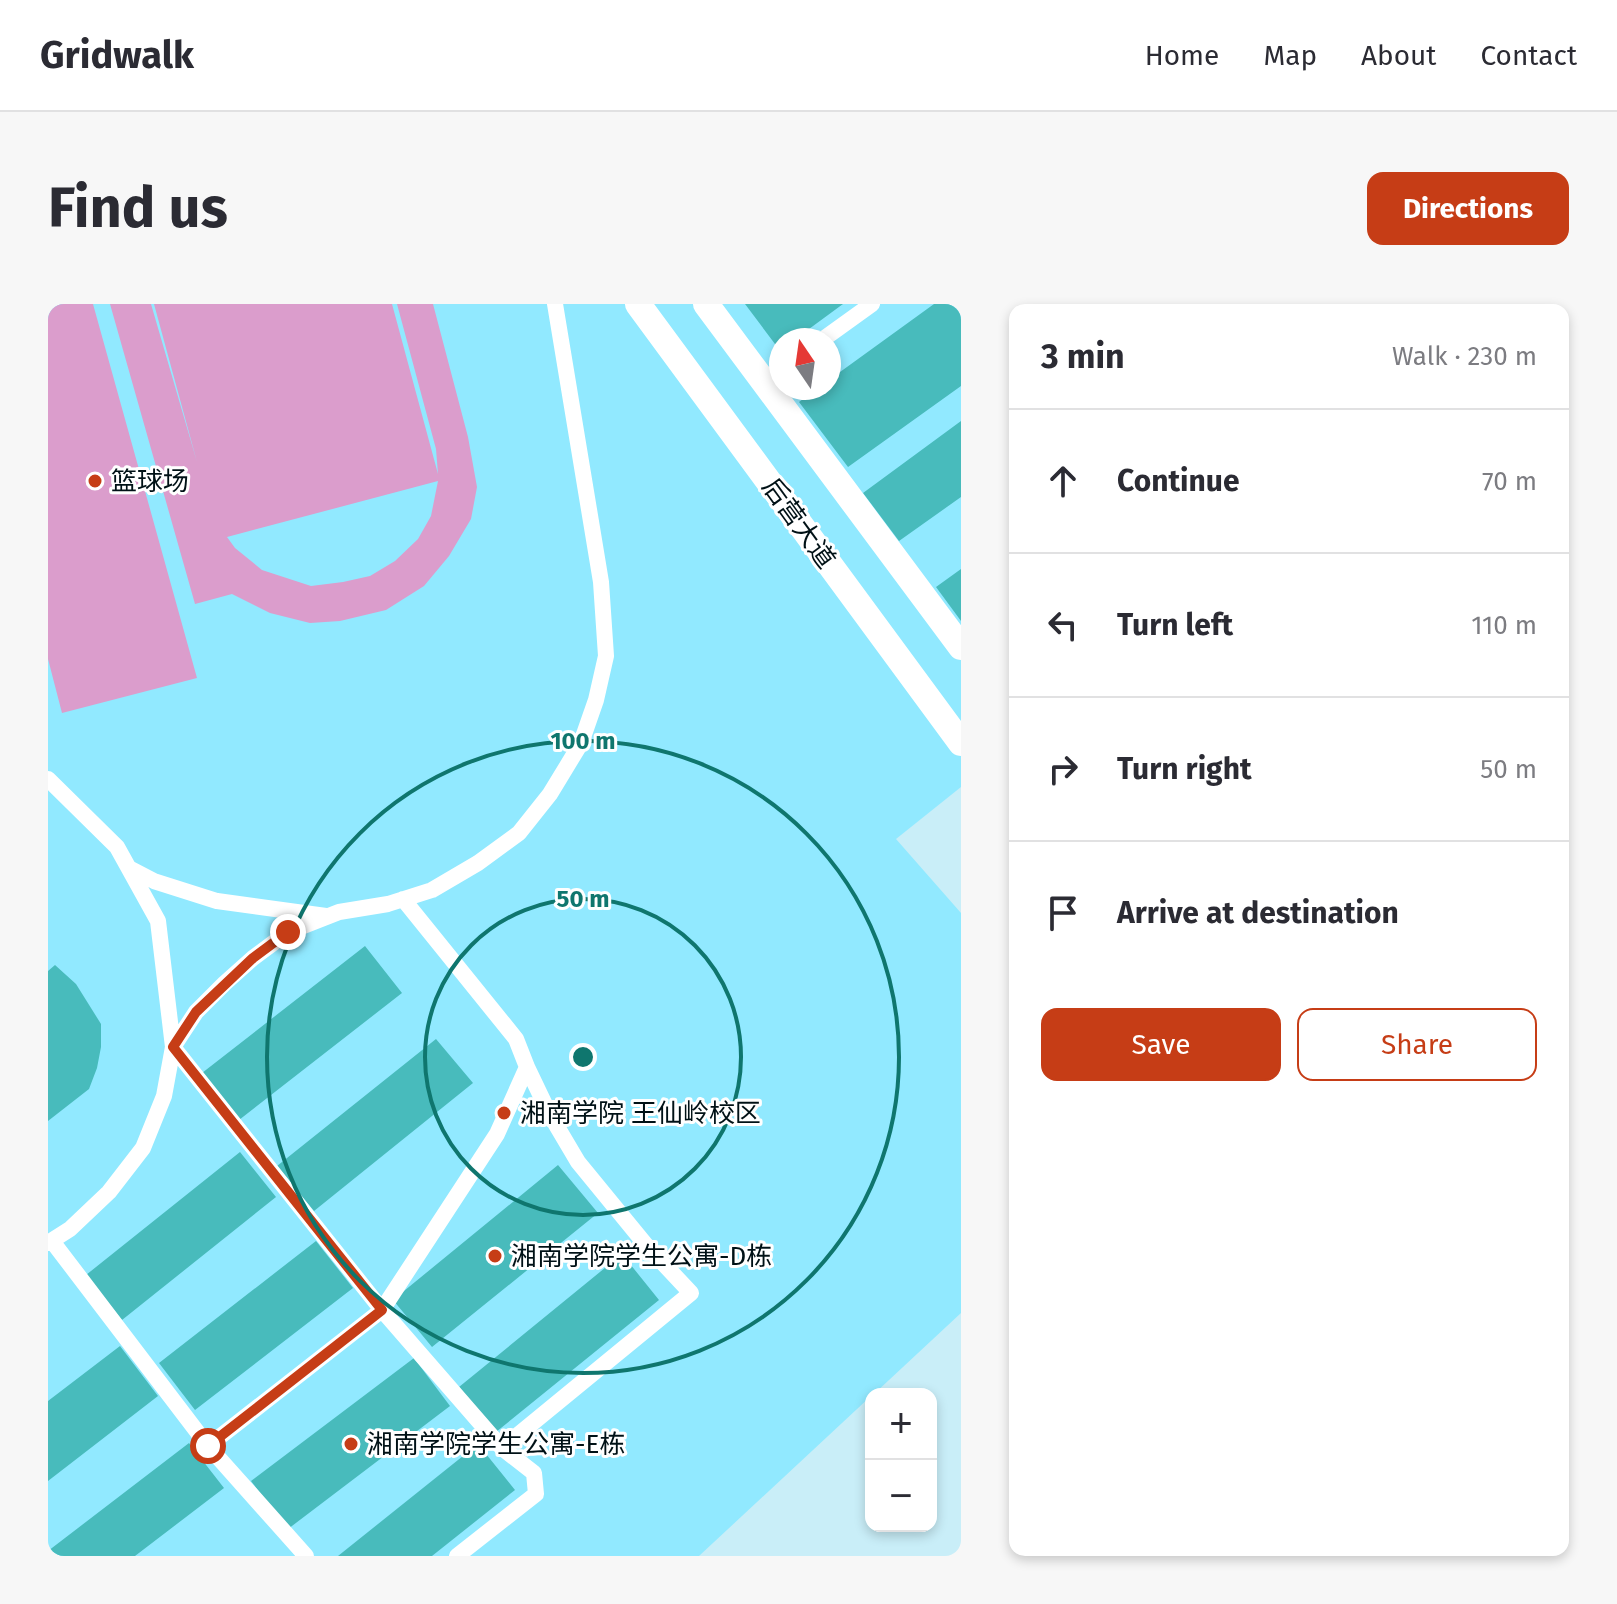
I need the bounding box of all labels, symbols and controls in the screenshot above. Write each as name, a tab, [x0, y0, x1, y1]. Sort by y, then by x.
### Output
text: Gridwalk	[40, 32, 194, 78]
text: Home	[1145, 39, 1219, 72]
text: Map	[1263, 39, 1317, 72]
text: About	[1361, 39, 1436, 72]
text: Contact	[1480, 39, 1577, 72]
button: Directions	[1367, 172, 1569, 245]
text: Find us	[48, 175, 228, 242]
north arrow	[769, 328, 841, 400]
text: 3 min	[1041, 336, 1125, 377]
text: Walk · 230 m	[1392, 341, 1537, 372]
icon: ahead	[1041, 459, 1085, 503]
text: Continue	[1117, 463, 1240, 499]
place label: 篮球场	[111, 466, 189, 497]
text: 70 m	[1482, 466, 1537, 497]
marker: 篮球场	[86, 472, 104, 490]
street label: 后营大道	[755, 472, 842, 574]
icon: left	[1041, 603, 1085, 647]
text: Turn left	[1117, 607, 1233, 643]
text: 110 m	[1471, 610, 1537, 641]
text: 100 m	[550, 727, 616, 755]
icon: right	[1041, 747, 1085, 791]
text: Turn right	[1117, 751, 1252, 787]
text: 50 m	[1480, 754, 1537, 785]
text: 50 m	[557, 885, 609, 913]
icon: arrive	[1041, 891, 1085, 935]
text: Arrive at destination	[1117, 895, 1399, 931]
route end	[270, 914, 306, 950]
button: Save	[1041, 1008, 1281, 1081]
button: Share	[1297, 1008, 1537, 1081]
centre of rings	[569, 1043, 597, 1071]
place label: 湘南学院 王仙岭校区	[520, 1098, 761, 1129]
marker: 湘南学院 王仙岭校区	[495, 1104, 513, 1122]
place label: 湘南学院学生公寓-D栋	[511, 1241, 772, 1272]
marker: 湘南学院学生公寓-D栋	[486, 1247, 504, 1265]
map controls	[865, 1388, 937, 1532]
button: +	[865, 1388, 937, 1460]
route start	[190, 1428, 226, 1464]
place label: 湘南学院学生公寓-E栋	[367, 1429, 625, 1460]
marker: 湘南学院学生公寓-E栋	[342, 1435, 360, 1453]
button: −	[865, 1460, 937, 1532]

